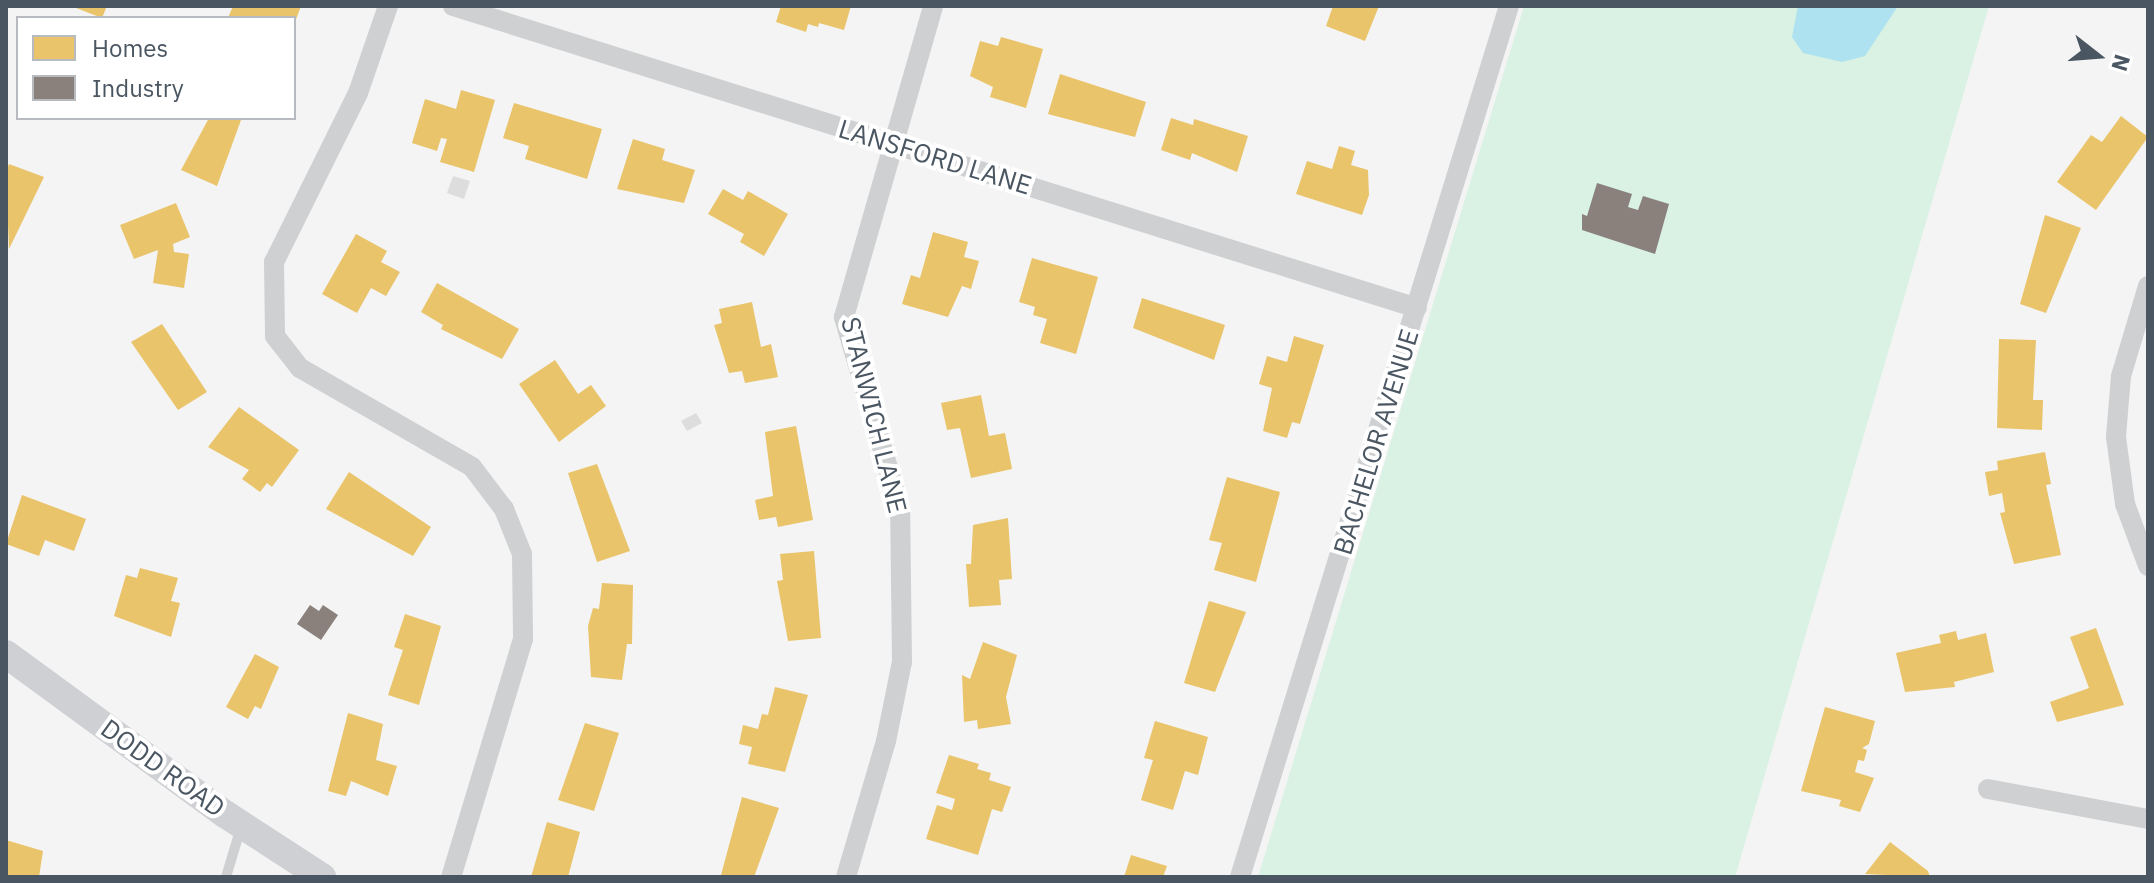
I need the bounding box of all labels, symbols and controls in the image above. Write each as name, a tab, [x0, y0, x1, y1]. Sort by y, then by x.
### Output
legend	[16, 16, 296, 120]
north arrow	[2058, 16, 2138, 96]
text: Homes	[92, 32, 168, 64]
text: N	[2105, 51, 2138, 75]
text: Industry	[92, 72, 184, 104]
street label: LANSFORD LANE	[835, 113, 1035, 201]
street label: STANWICH LANE	[835, 314, 913, 516]
street label: BACHELOR AVENUE	[1327, 326, 1425, 558]
street label: DODD ROAD	[95, 713, 231, 823]

